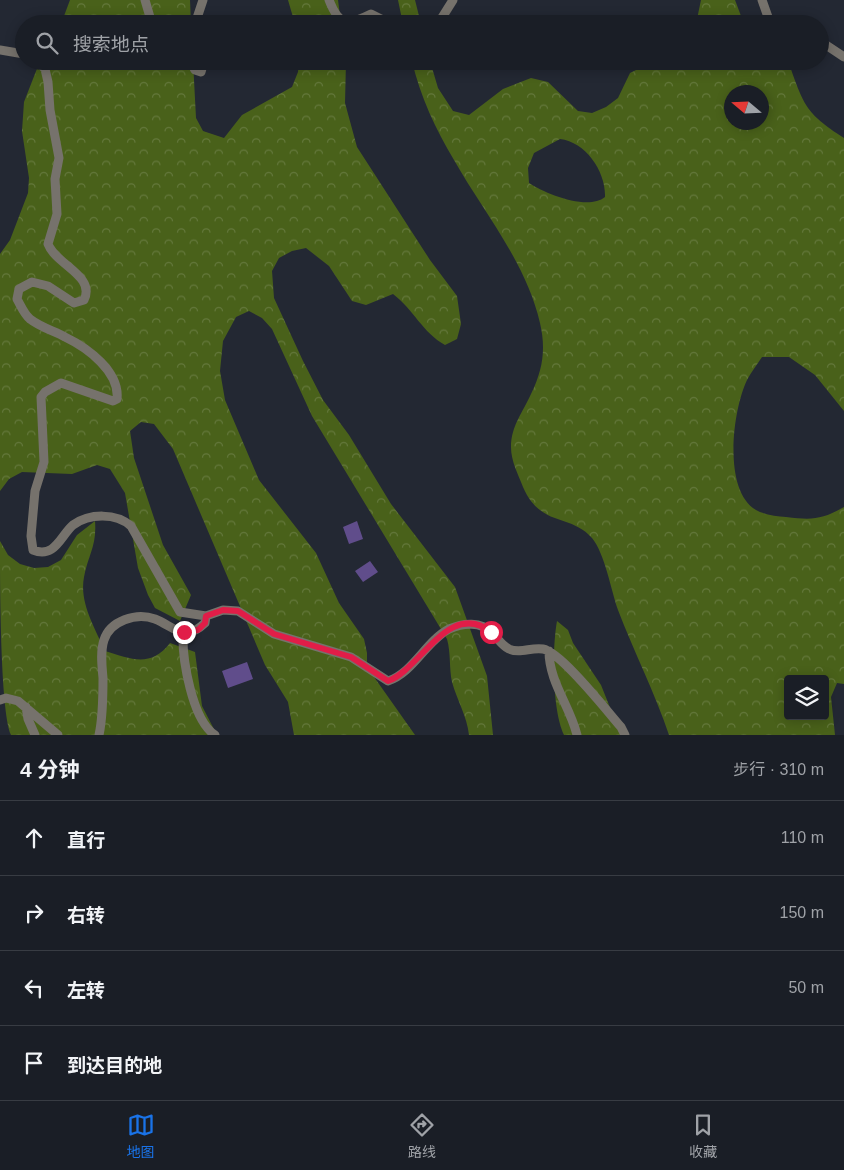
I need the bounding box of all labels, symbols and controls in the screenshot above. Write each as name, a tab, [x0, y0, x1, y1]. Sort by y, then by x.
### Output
search box	[15, 15, 829, 70]
icon: search	[33, 29, 61, 57]
text: 搜索地点	[73, 34, 149, 55]
north arrow	[724, 85, 769, 130]
route end	[173, 621, 196, 644]
route start	[480, 621, 503, 644]
map controls	[784, 675, 829, 720]
button: layers	[784, 675, 829, 720]
text: 4 分钟	[20, 758, 80, 781]
text: 步行 · 310 m	[733, 761, 824, 778]
icon: ahead	[20, 824, 48, 852]
text: 110 m	[781, 829, 824, 846]
text: 直行	[67, 830, 105, 851]
icon: right	[20, 899, 48, 927]
text: 150 m	[780, 904, 824, 921]
text: 右转	[67, 905, 105, 926]
icon: left	[20, 974, 48, 1002]
text: 50 m	[788, 979, 824, 996]
text: 左转	[67, 980, 105, 1001]
icon: arrive	[20, 1049, 48, 1077]
text: 到达目的地	[67, 1055, 162, 1076]
tab: 地图	[127, 1111, 155, 1161]
tab: 路线	[408, 1111, 436, 1161]
tab: 收藏	[689, 1111, 717, 1161]

